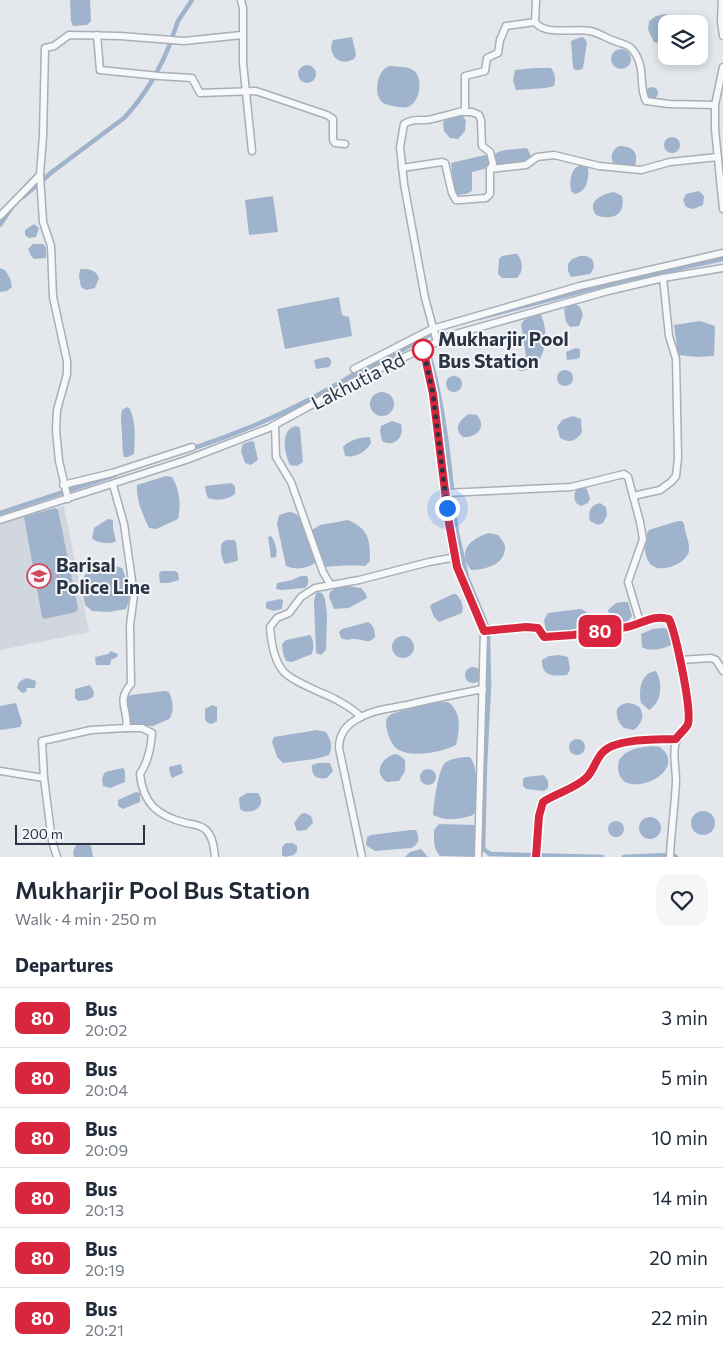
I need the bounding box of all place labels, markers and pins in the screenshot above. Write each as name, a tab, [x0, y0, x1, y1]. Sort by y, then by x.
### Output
place label: Mukharjir Pool Bus Station	[438, 327, 569, 372]
marker: Mukharjir Pool Bus Station	[412, 339, 434, 361]
place label: Barisal Police Line	[56, 553, 150, 598]
school or university icon: Barisal Police Line	[26, 563, 52, 589]

